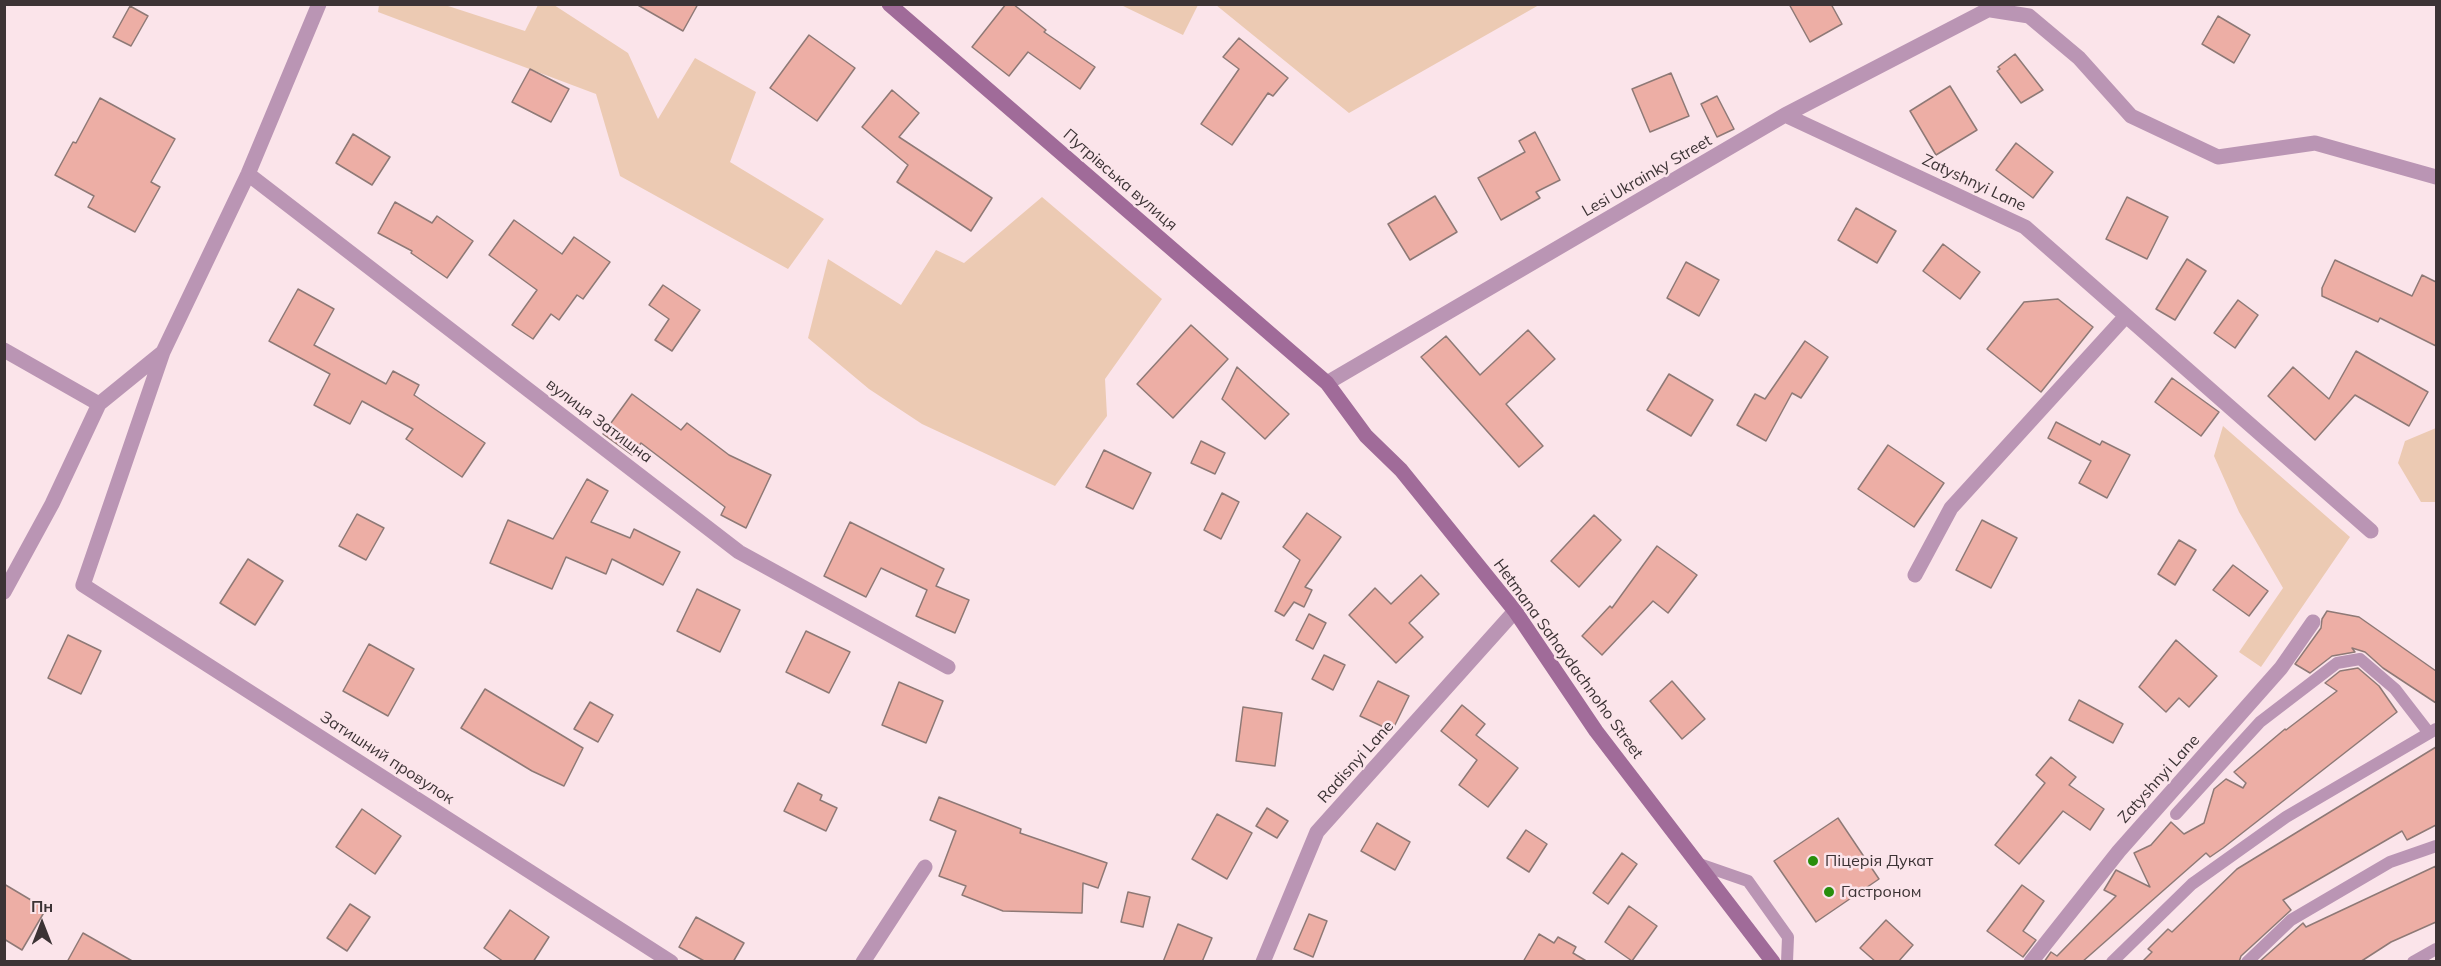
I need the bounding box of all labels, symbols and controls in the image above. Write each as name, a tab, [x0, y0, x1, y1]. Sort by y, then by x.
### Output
street label: Путрівська вулиця	[1059, 125, 1181, 235]
street label: Lesi Ukrainky Street	[1579, 131, 1715, 221]
street label: Zatyshnyi Lane	[1919, 151, 2029, 215]
street label: вулиця Затишна	[542, 375, 656, 467]
street label: Hetmana Sahaydachnoho Street	[1489, 555, 1647, 763]
street label: Затишний провулок	[316, 708, 458, 808]
street label: Radisnyi Lane	[1314, 717, 1398, 807]
street label: Zatyshnyi Lane	[2114, 731, 2204, 827]
place label: Піцерія Дукат	[1825, 851, 1933, 871]
marker: Піцерія Дукат	[1806, 854, 1820, 868]
place label: Гастроном	[1841, 882, 1922, 902]
marker: Гастроном	[1822, 885, 1836, 899]
north arrow	[12, 894, 72, 954]
text: Пн	[31, 896, 53, 916]

